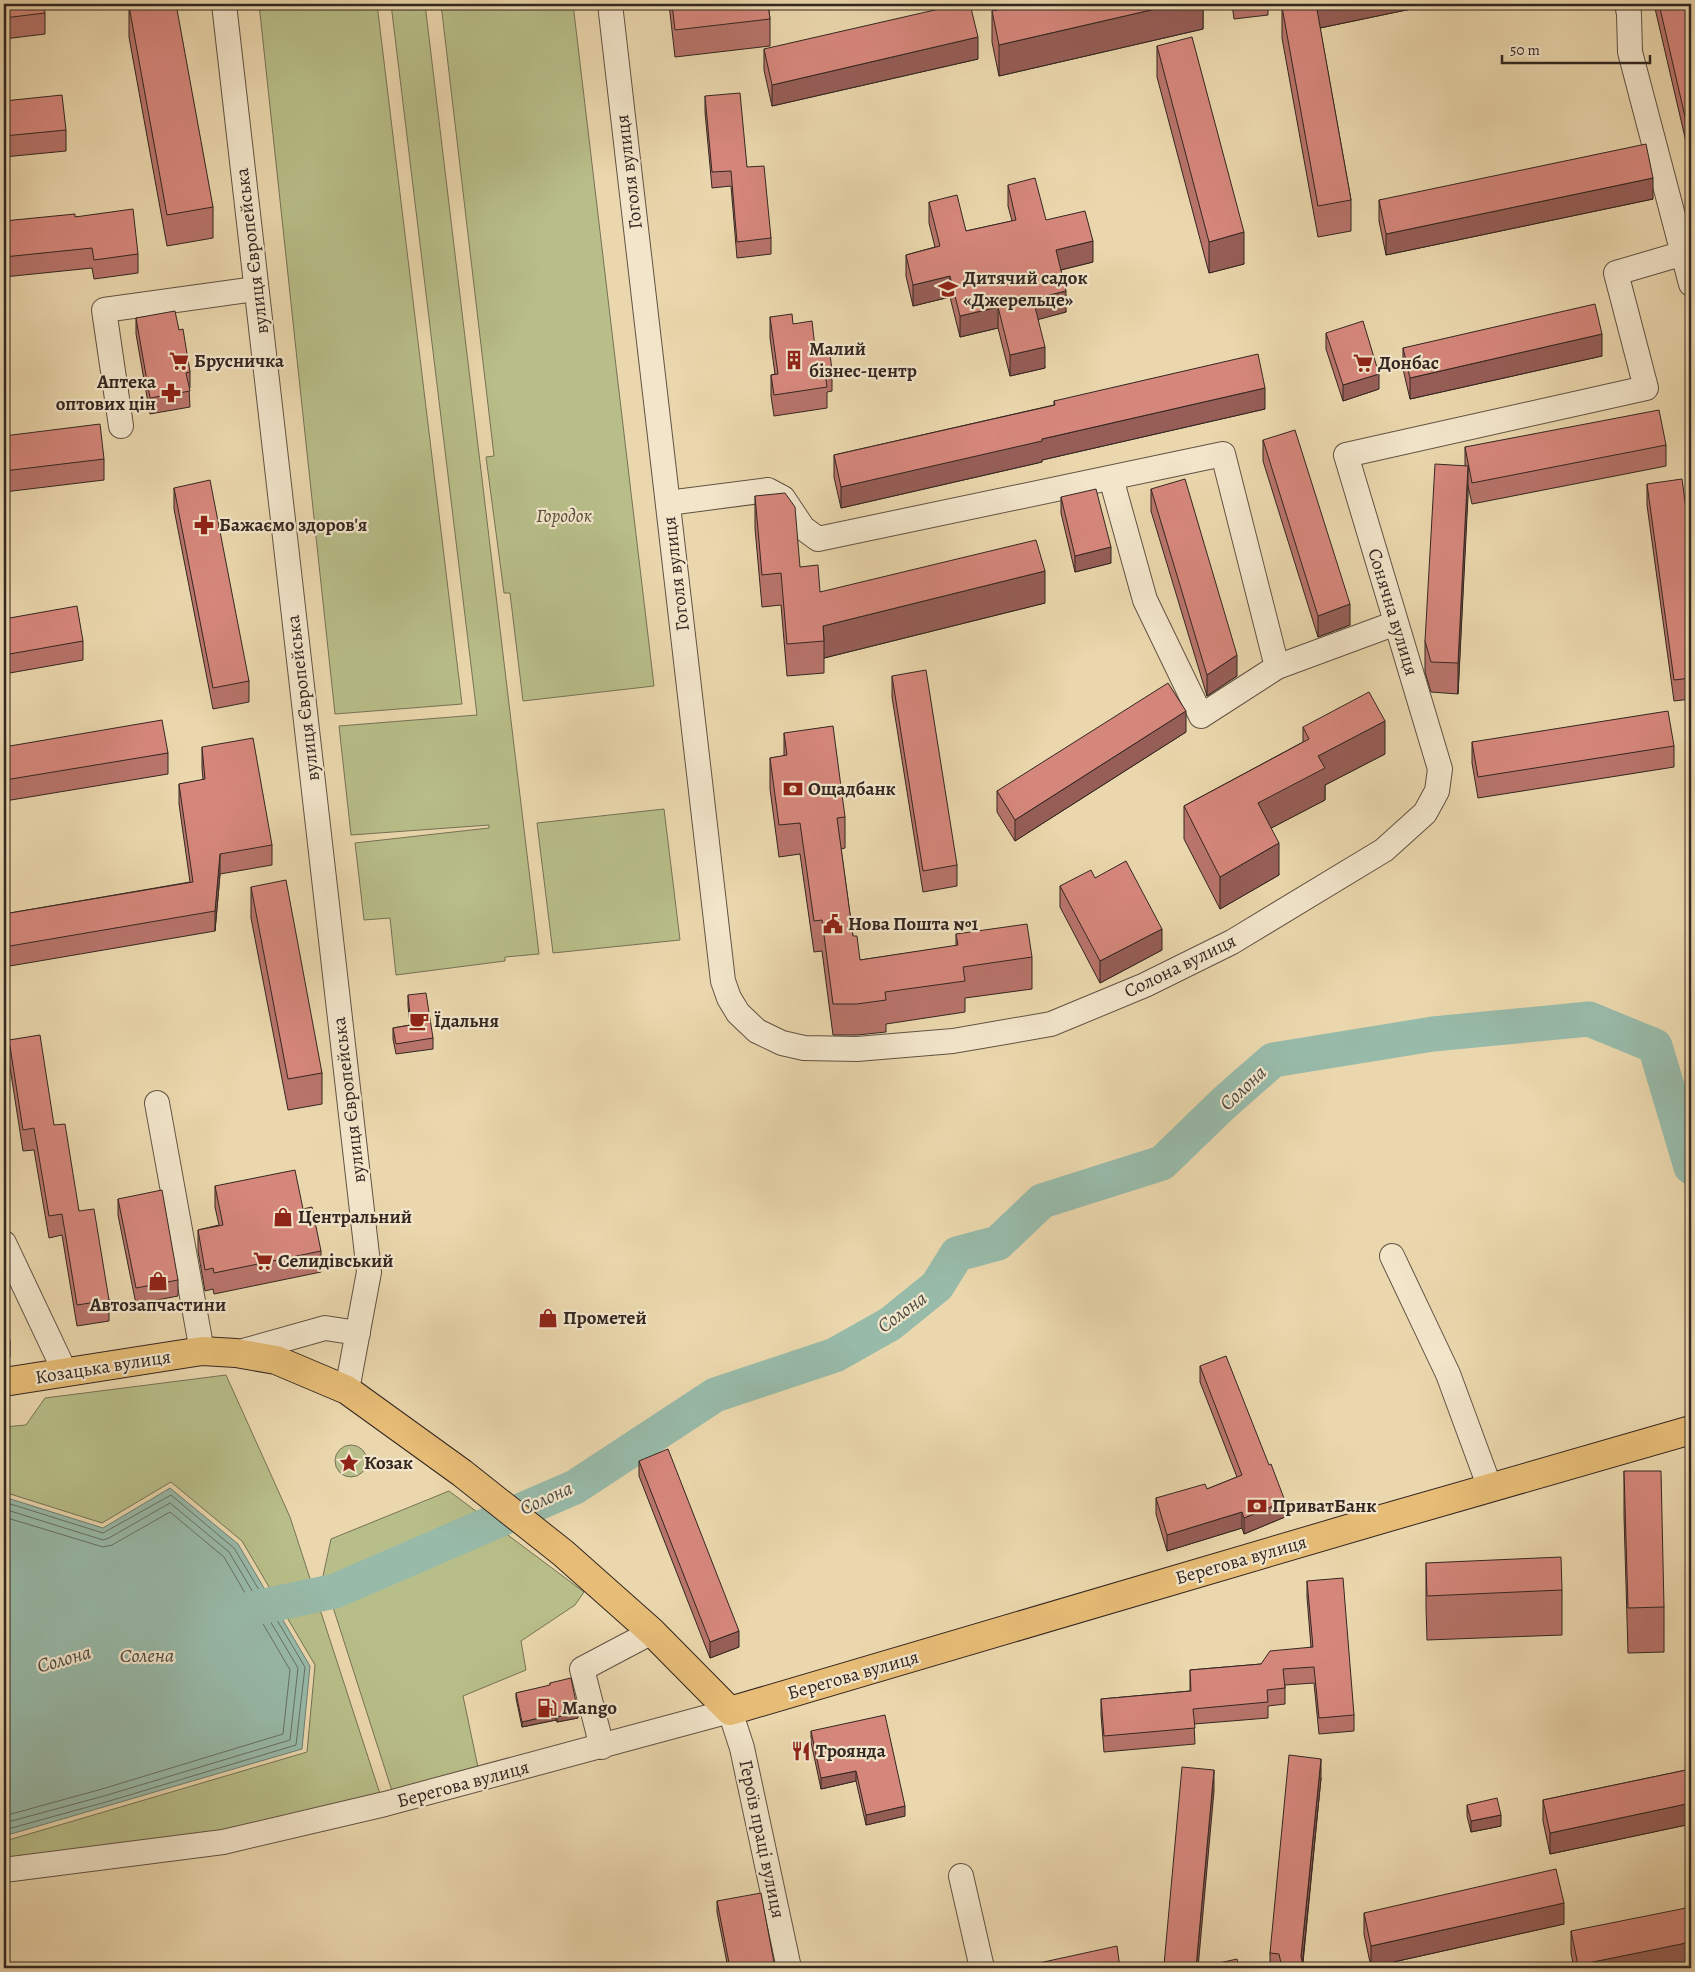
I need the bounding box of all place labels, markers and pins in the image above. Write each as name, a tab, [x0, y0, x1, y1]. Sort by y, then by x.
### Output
place label: Дитячий садок «Джерельце»	[963, 265, 1088, 313]
school or university icon: Дитячий садок «Джерельце»	[937, 278, 959, 300]
place label: Малий бізнес-центр	[809, 336, 917, 384]
place label: Брусничка	[194, 348, 285, 374]
building icon: Малий бізнес-центр	[783, 349, 805, 371]
supermarket icon: Брусничка	[168, 350, 190, 372]
place label: Донбас	[1378, 350, 1439, 376]
supermarket icon: Донбас	[1352, 352, 1374, 374]
place label: Аптека оптових цін	[56, 369, 157, 417]
pharmacy icon: Аптека оптових цін	[160, 382, 182, 404]
place label: Бажаємо здоров'я	[219, 512, 367, 538]
pharmacy icon: Бажаємо здоров'я	[193, 514, 215, 536]
place label: Ощадбанк	[808, 776, 896, 802]
bank icon: Ощадбанк	[782, 778, 804, 800]
place label: Нова Пошта №1	[848, 911, 978, 937]
public building icon: Нова Пошта №1	[822, 913, 844, 935]
place label: Їдальня	[434, 1008, 499, 1034]
cafe icon: Їдальня	[408, 1010, 430, 1032]
place label: Центральний	[298, 1204, 412, 1230]
shop icon: Центральний	[272, 1206, 294, 1228]
place label: Селидівський	[278, 1248, 394, 1274]
supermarket icon: Селидівський	[252, 1250, 274, 1272]
shop icon: Автозапчастини	[147, 1270, 169, 1292]
place label: Автозапчастини	[89, 1292, 226, 1318]
place label: Прометей	[563, 1305, 647, 1331]
shop icon: Прометей	[537, 1307, 559, 1329]
place label: Козак	[364, 1450, 413, 1476]
place icon: Козак	[338, 1452, 360, 1474]
place label: ПриватБанк	[1272, 1493, 1376, 1519]
bank icon: ПриватБанк	[1246, 1495, 1268, 1517]
place label: Mango	[562, 1695, 617, 1721]
fuel station icon: Mango	[536, 1697, 558, 1719]
place label: Троянда	[816, 1738, 887, 1764]
restaurant icon: Троянда	[790, 1740, 812, 1762]

